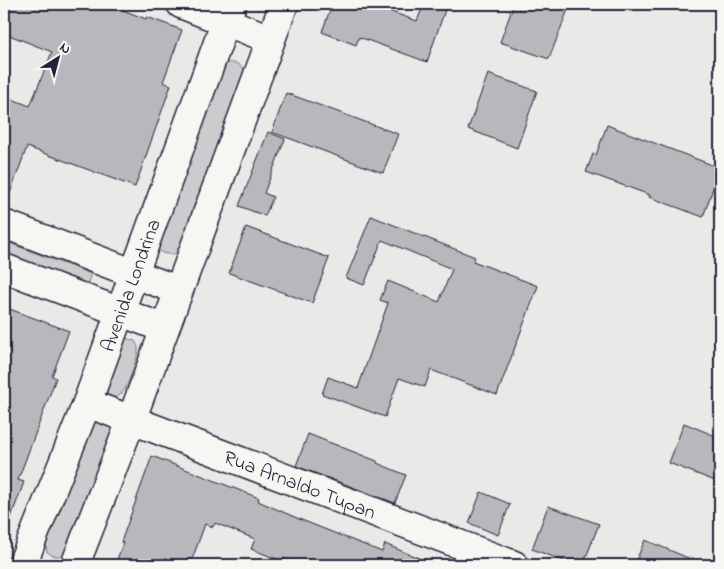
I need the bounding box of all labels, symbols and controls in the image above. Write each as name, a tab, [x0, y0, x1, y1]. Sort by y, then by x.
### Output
north arrow	[32, 32, 82, 82]
text: N	[55, 37, 75, 60]
street label: Avenida Londrina	[95, 215, 170, 357]
street label: Rua Arnaldo Tupan	[219, 444, 380, 528]

